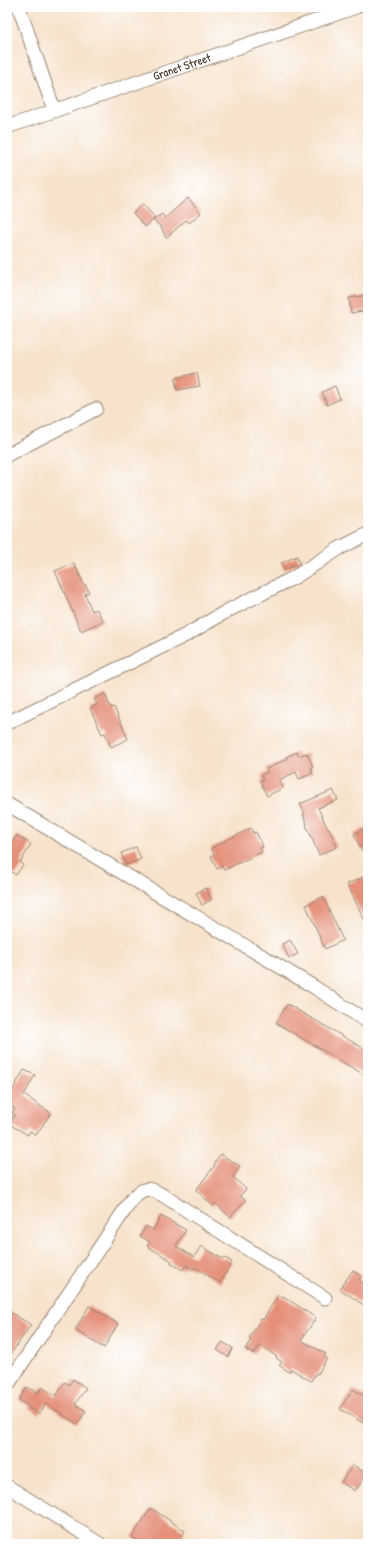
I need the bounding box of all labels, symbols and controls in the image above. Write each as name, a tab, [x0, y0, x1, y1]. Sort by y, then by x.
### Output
street label: Granet Street	[151, 48, 214, 84]

